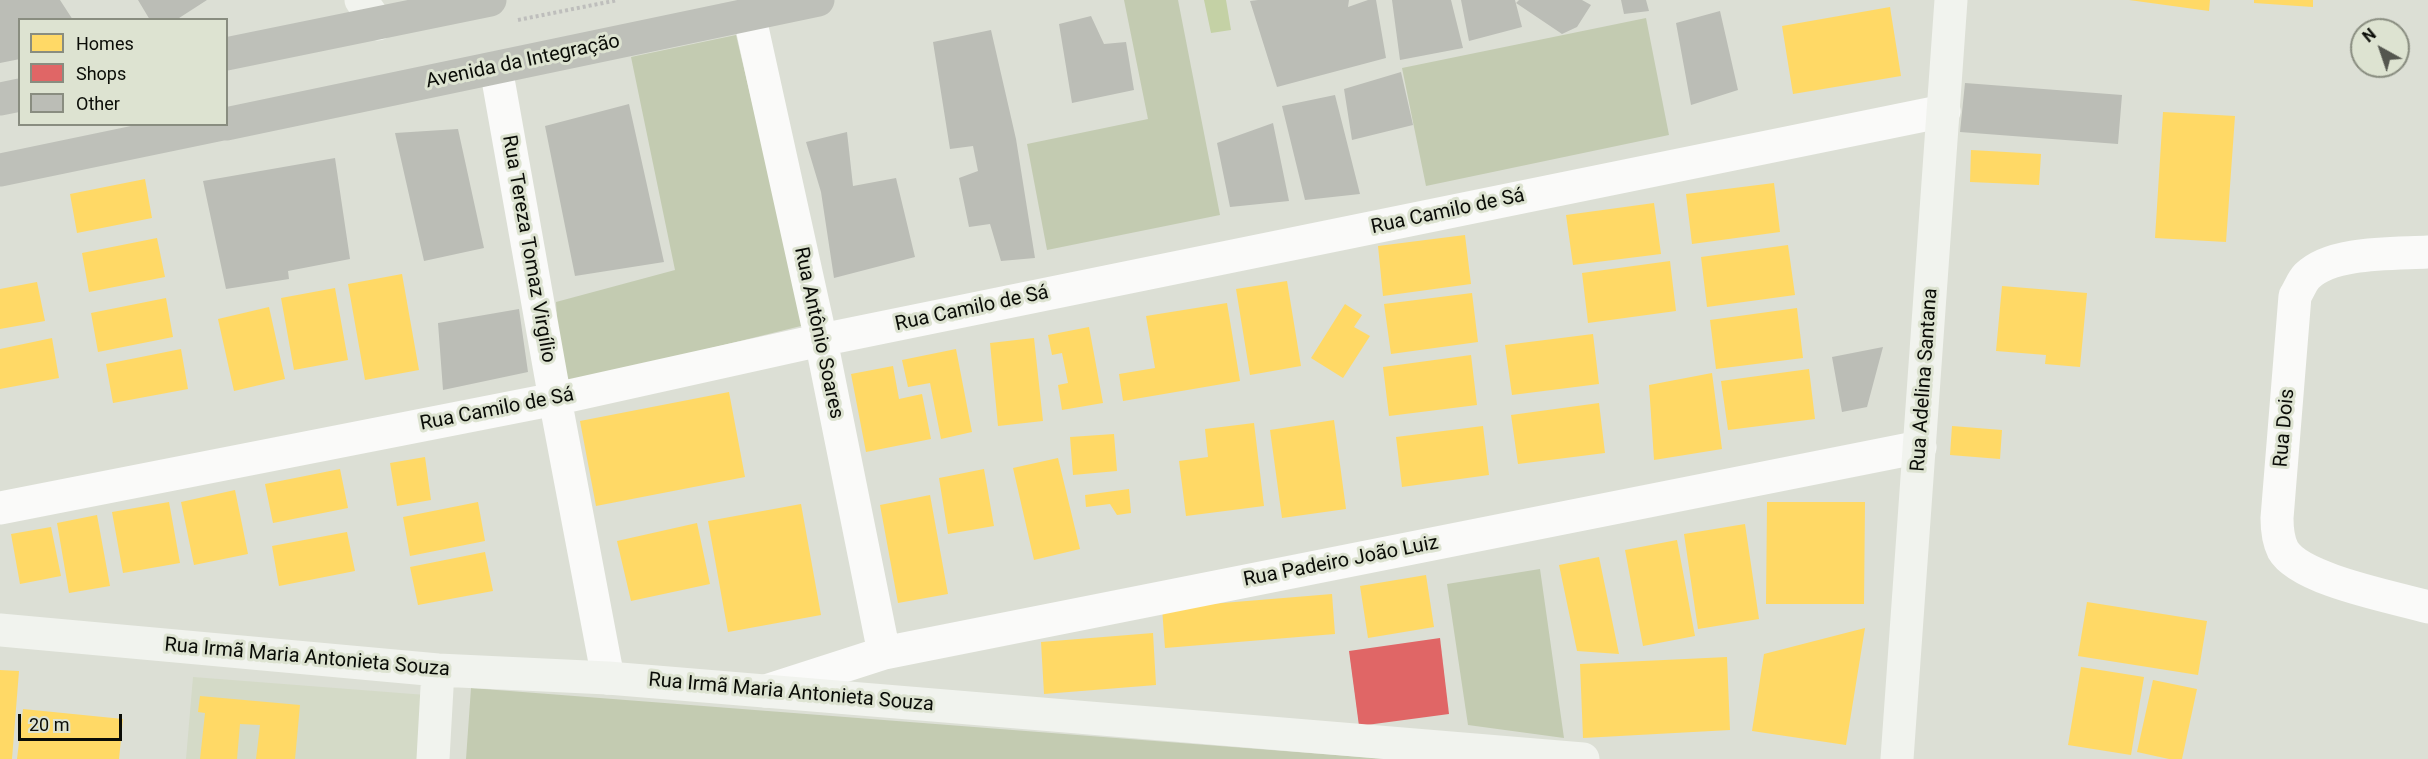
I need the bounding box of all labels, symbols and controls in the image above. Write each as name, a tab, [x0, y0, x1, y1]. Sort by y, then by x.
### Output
legend	[18, 18, 228, 126]
north arrow	[2350, 18, 2410, 78]
text: N	[2359, 24, 2380, 46]
street label: Avenida da Integração	[424, 30, 622, 94]
text: Homes	[76, 33, 134, 54]
text: Shops	[76, 63, 126, 84]
text: Other	[76, 93, 120, 114]
street label: Rua Tereza Tomaz Virgílio	[496, 133, 560, 365]
street label: Rua Camilo de Sá	[1369, 184, 1527, 240]
street label: Rua Antônio Soares	[788, 245, 848, 421]
street label: Rua Camilo de Sá	[893, 281, 1051, 337]
street label: Rua Adelina Santana	[1907, 287, 1943, 473]
street label: Rua Camilo de Sá	[418, 383, 576, 437]
street label: Rua Dois	[2270, 388, 2300, 468]
street label: Rua Padeiro João Luiz	[1241, 531, 1441, 593]
street label: Rua Irmã Maria Antonieta Souza	[163, 634, 451, 682]
street label: Rua Irmã Maria Antonieta Souza	[647, 669, 935, 717]
scale bar	[21, 702, 124, 740]
text: 20 m	[29, 714, 69, 735]

